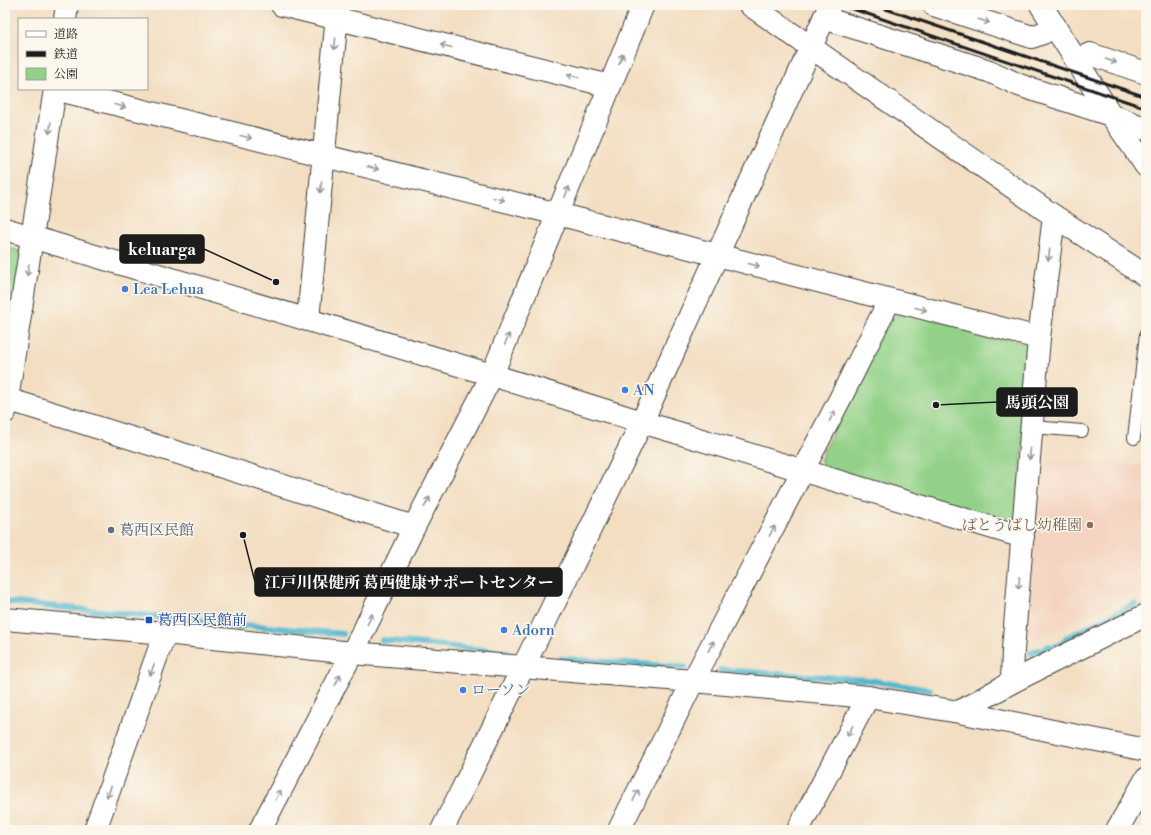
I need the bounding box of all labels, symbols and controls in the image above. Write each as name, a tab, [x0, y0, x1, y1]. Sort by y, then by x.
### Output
legend	[18, 18, 148, 90]
one-way arrow	[978, 18, 990, 26]
text: 道路	[54, 27, 78, 42]
one-way arrow	[331, 37, 338, 50]
one-way arrow	[440, 41, 453, 49]
text: 鉄道	[53, 47, 78, 62]
one-way arrow	[618, 54, 626, 66]
one-way arrow	[1104, 58, 1117, 65]
text: 公園	[54, 67, 78, 82]
one-way arrow	[566, 72, 579, 80]
one-way arrow	[114, 102, 127, 110]
one-way arrow	[46, 121, 54, 134]
one-way arrow	[240, 134, 253, 141]
one-way arrow	[366, 165, 379, 173]
one-way arrow	[317, 180, 324, 193]
one-way arrow	[563, 187, 571, 199]
one-way arrow	[492, 196, 505, 204]
callout: keluarga	[120, 235, 204, 263]
text: keluarga	[128, 240, 196, 260]
one-way arrow	[1046, 248, 1053, 261]
one-way arrow	[748, 262, 761, 269]
one-way arrow	[24, 263, 32, 276]
place label: Lea Lehua	[133, 280, 204, 299]
marker: Lea Lehua	[120, 284, 130, 294]
one-way arrow	[914, 305, 927, 313]
one-way arrow	[503, 333, 511, 345]
place label: AN	[632, 381, 654, 400]
marker: AN	[620, 385, 630, 395]
callout: 馬頭公園	[997, 388, 1077, 416]
text: 馬頭公園	[1005, 393, 1069, 413]
one-way arrow	[828, 410, 836, 422]
one-way arrow	[1027, 447, 1034, 460]
one-way arrow	[424, 496, 431, 508]
place label: ばとうばし幼稚園	[962, 516, 1082, 535]
marker: ばとうばし幼稚園	[1085, 520, 1095, 530]
place label: 葛西区民館	[119, 521, 194, 540]
marker: 葛西区民館	[106, 525, 116, 535]
one-way arrow	[768, 525, 776, 537]
callout: 江戸川保健所 葛西健康サポートセンター	[255, 568, 562, 596]
text: 江戸川保健所 葛西健康サポートセンター	[264, 573, 554, 593]
one-way arrow	[1015, 576, 1022, 589]
place label: 葛西区民館前	[157, 611, 247, 630]
one-way arrow	[367, 613, 374, 625]
marker: 葛西区民館前	[144, 615, 154, 625]
place label: Adorn	[511, 621, 555, 640]
marker: Adorn	[499, 625, 509, 635]
one-way arrow	[708, 641, 716, 653]
one-way arrow	[148, 664, 156, 676]
one-way arrow	[335, 674, 342, 686]
place label: ローソン	[471, 681, 530, 700]
marker: ローソン	[458, 685, 468, 695]
one-way arrow	[845, 725, 853, 737]
one-way arrow	[104, 786, 112, 798]
one-way arrow	[633, 789, 640, 801]
one-way arrow	[275, 790, 282, 802]

